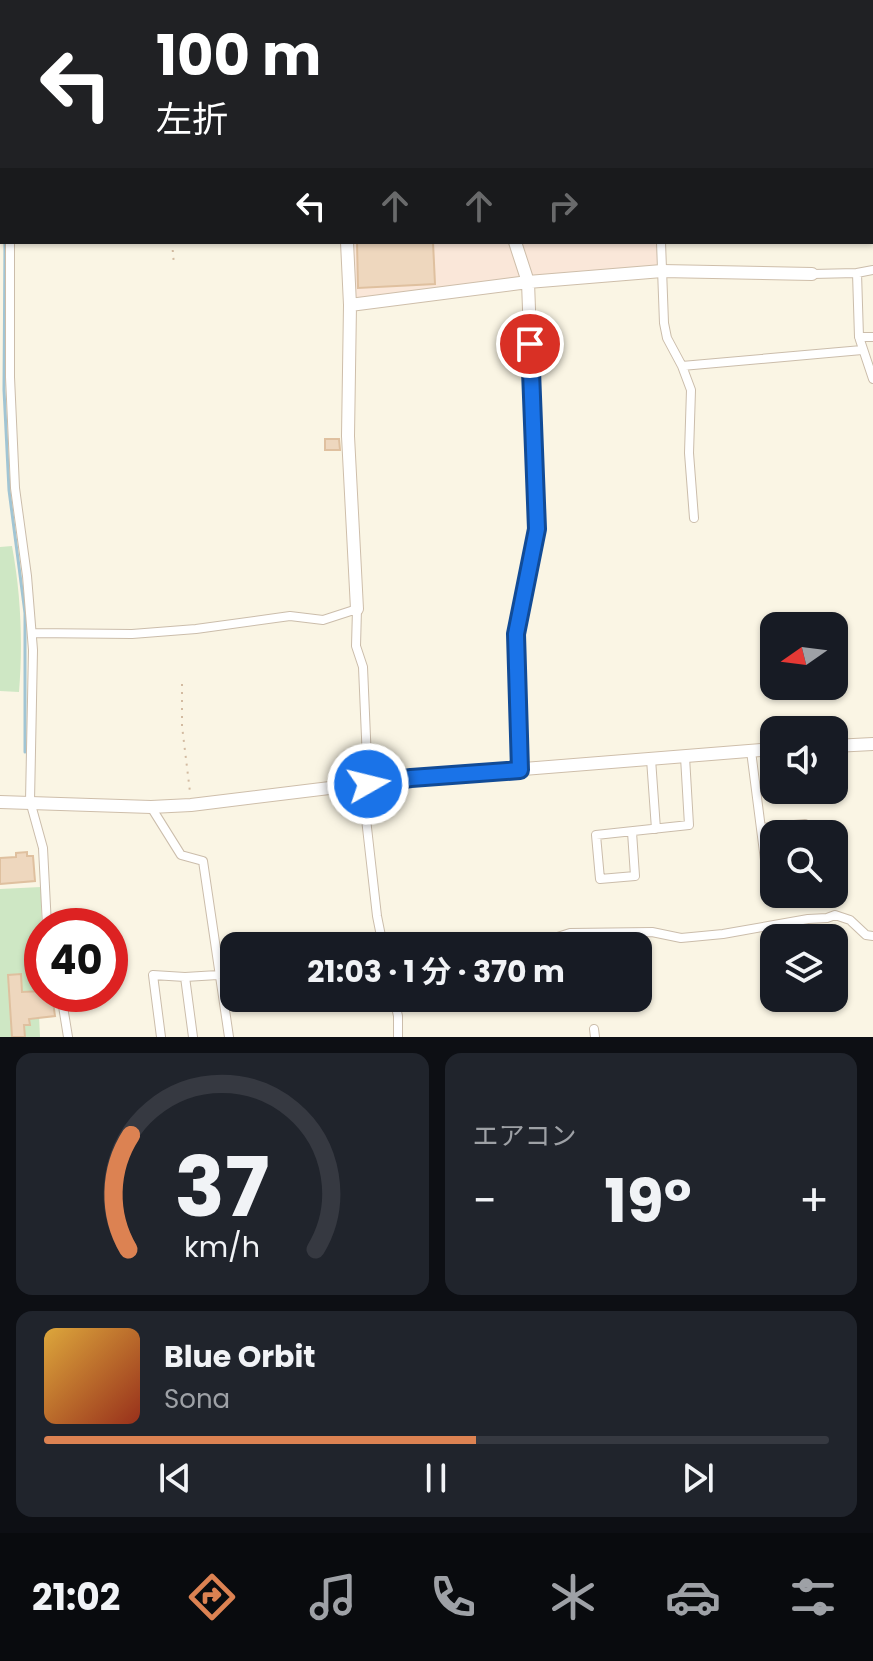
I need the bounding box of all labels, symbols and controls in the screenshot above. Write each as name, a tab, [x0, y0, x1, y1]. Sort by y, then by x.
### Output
text: 100 m	[156, 16, 321, 95]
icon: left	[24, 32, 128, 136]
text: 左折	[156, 94, 228, 145]
icon: left	[289, 184, 333, 228]
icon: ahead	[373, 184, 417, 228]
icon: ahead	[457, 184, 501, 228]
icon: right	[541, 184, 585, 228]
pin	[496, 310, 564, 378]
icon: arrive	[508, 322, 552, 366]
north arrow	[760, 612, 848, 700]
map controls	[760, 612, 848, 1012]
button: sound	[760, 716, 848, 804]
position arrow	[326, 742, 410, 826]
button: search	[760, 820, 848, 908]
speed limit sign: 40	[24, 908, 128, 1012]
button: layers	[760, 924, 848, 1012]
text: 21:03 · 1 分 · 370 m	[307, 950, 565, 993]
text: エアコン	[473, 1118, 577, 1154]
text: 37	[175, 1129, 270, 1245]
text: 19°	[604, 1159, 691, 1243]
text: −	[473, 1170, 497, 1231]
text: +	[799, 1170, 829, 1231]
text: km/h	[184, 1227, 260, 1267]
text: Blue Orbit	[164, 1335, 316, 1378]
text: Sona	[164, 1381, 230, 1417]
icon: previous	[153, 1456, 197, 1500]
icon: pause	[414, 1456, 458, 1500]
icon: next	[676, 1456, 720, 1500]
icon: directions	[184, 1569, 240, 1625]
icon: music	[305, 1569, 361, 1625]
icon: phone	[425, 1569, 481, 1625]
icon: climate	[545, 1569, 601, 1625]
icon: car	[665, 1569, 721, 1625]
icon: filters	[785, 1569, 841, 1625]
text: 21:02	[32, 1572, 120, 1623]

